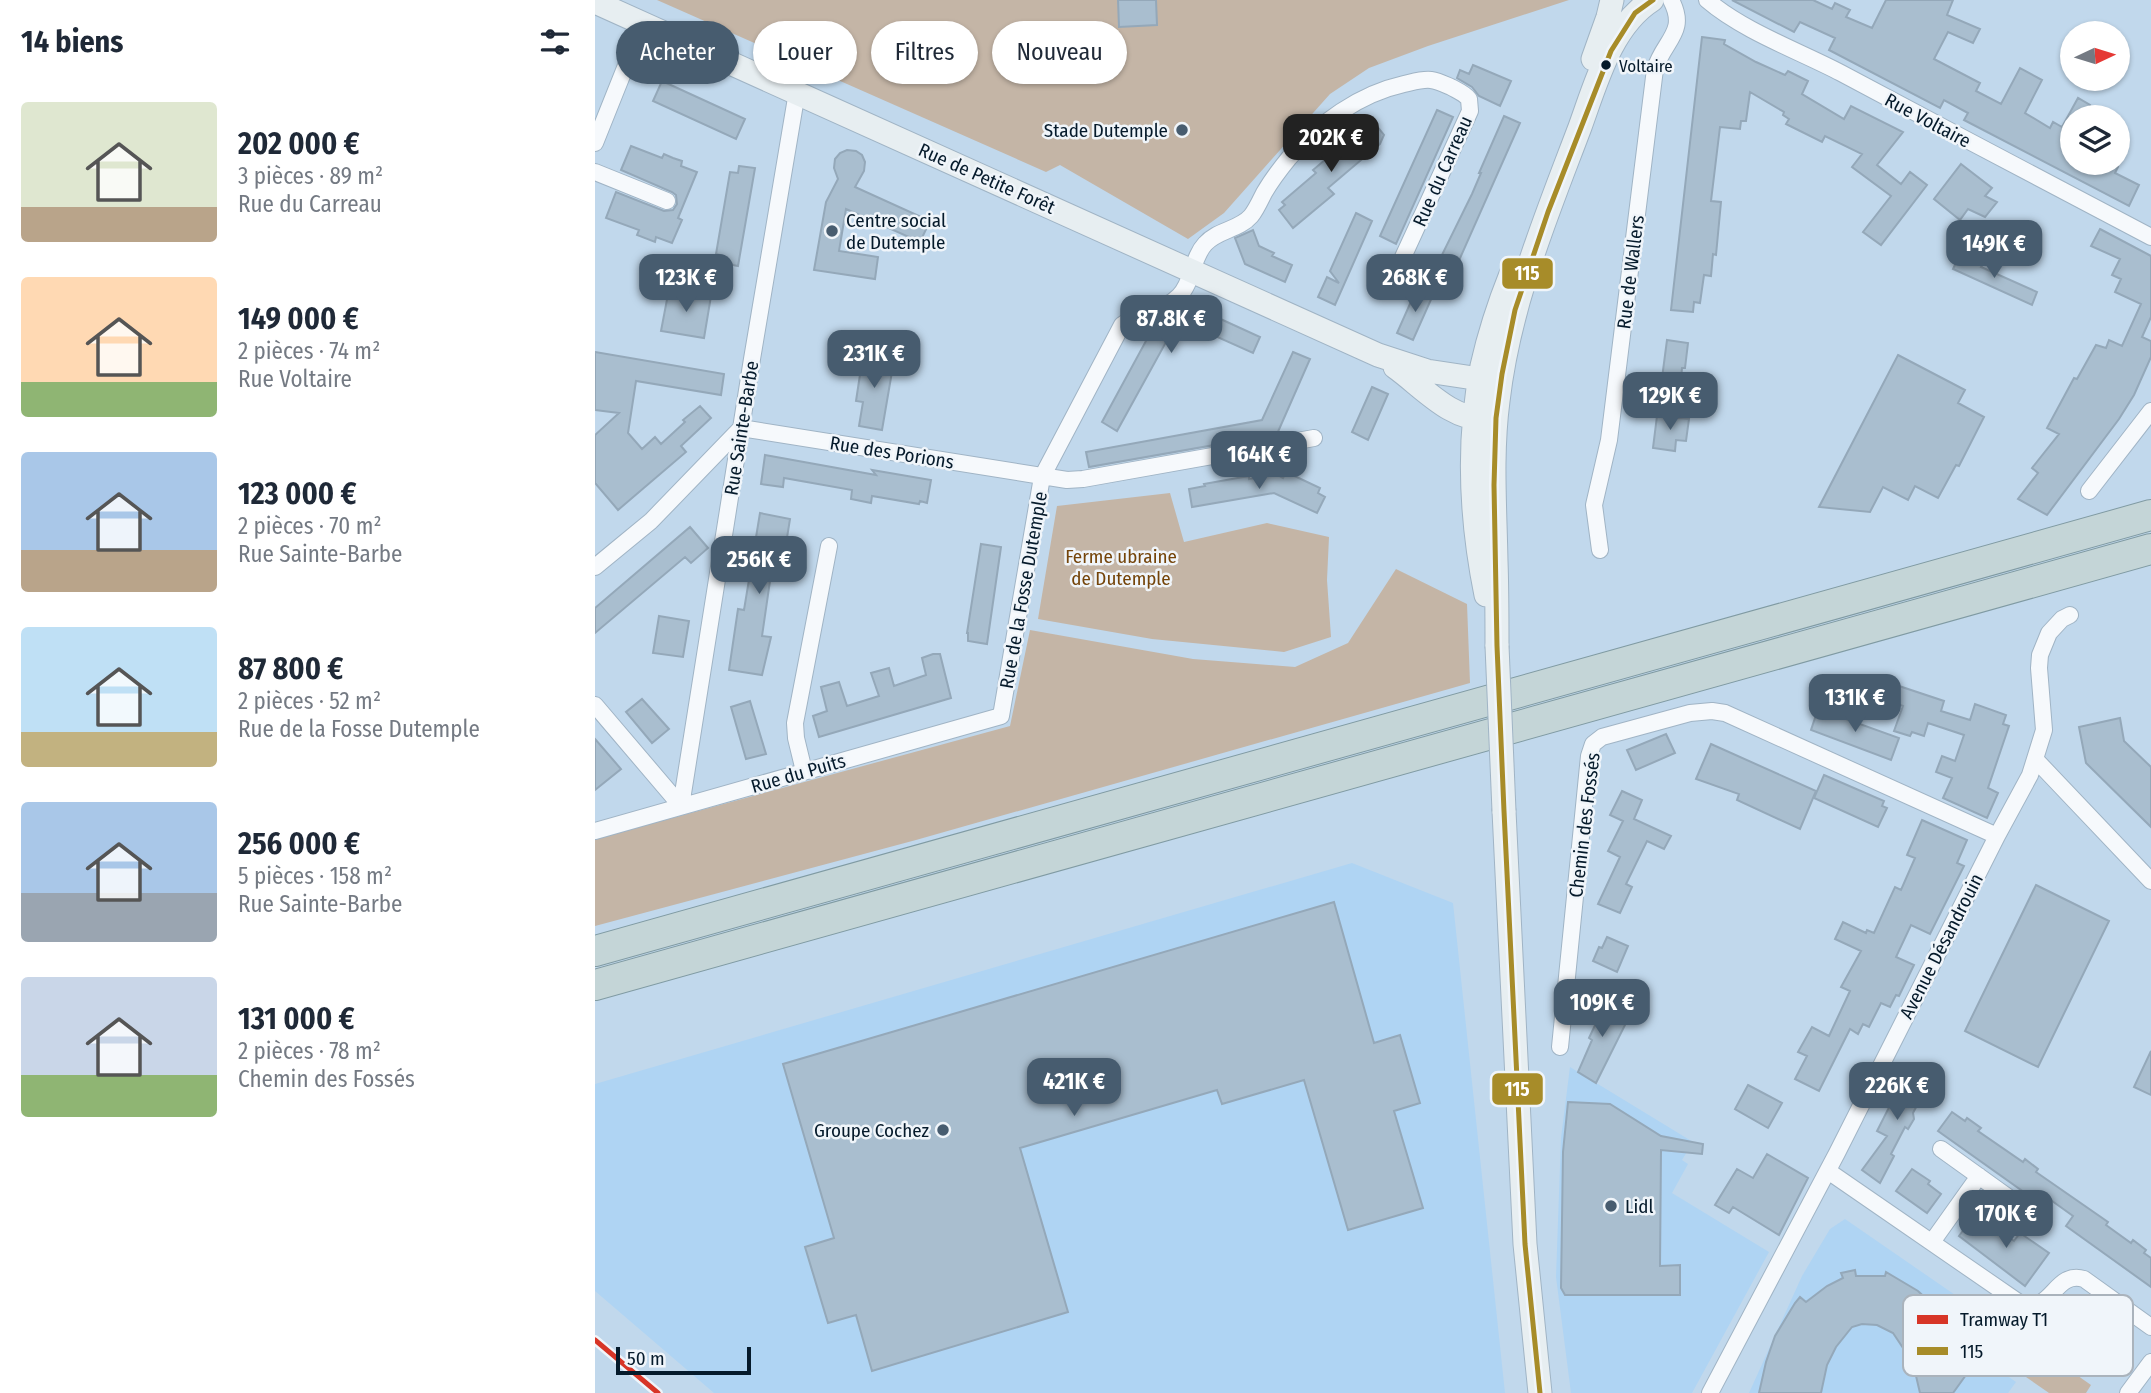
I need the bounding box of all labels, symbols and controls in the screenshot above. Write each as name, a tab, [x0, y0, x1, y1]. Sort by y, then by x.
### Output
chip: Acheter	[616, 21, 739, 84]
chip: Louer	[753, 21, 857, 84]
chip: Filtres	[871, 21, 978, 84]
chip: Nouveau	[992, 21, 1127, 84]
north arrow	[2060, 21, 2130, 91]
map controls	[2060, 21, 2130, 175]
icon: filters	[536, 23, 574, 61]
text: 14 biens	[21, 24, 123, 60]
place label: Voltaire	[1619, 56, 1673, 77]
marker: Voltaire	[1599, 58, 1613, 72]
street label: Rue Voltaire	[1881, 88, 1975, 153]
button: layers	[2060, 105, 2130, 175]
street label: Rue du Carreau	[1408, 112, 1477, 230]
pin: 202K €	[1274, 114, 1388, 174]
place label: Stade Dutemple	[1044, 119, 1168, 142]
marker: Stade Dutemple	[1174, 122, 1190, 138]
text: 202K €	[1299, 123, 1363, 151]
text: 202 000 €	[238, 126, 360, 162]
icon: home	[77, 130, 161, 214]
street label: Rue de Petite Forêt	[915, 138, 1059, 219]
text: 3 pièces · 89 m²	[238, 162, 383, 190]
text: Rue du Carreau	[238, 190, 382, 218]
place label: Centre social de Dutemple	[846, 209, 946, 254]
street label: Rue de Wallers	[1612, 214, 1649, 330]
pin: 149K €	[1937, 220, 2051, 280]
marker: Centre social de Dutemple	[824, 223, 840, 239]
text: 149K €	[1962, 229, 2026, 257]
pin: 123K €	[629, 254, 743, 314]
pin: 268K €	[1358, 254, 1472, 314]
line badge: 115	[1501, 257, 1554, 290]
text: 115	[1514, 262, 1540, 285]
text: 123K €	[655, 263, 717, 291]
text: 268K €	[1382, 263, 1448, 291]
pin: 87.8K €	[1106, 296, 1236, 355]
text: 149 000 €	[238, 301, 359, 337]
text: 87.8K €	[1136, 304, 1206, 332]
icon: home	[77, 305, 161, 389]
pin: 231K €	[817, 330, 931, 390]
text: 2 pièces · 74 m²	[238, 337, 380, 365]
text: 231K €	[843, 339, 905, 367]
street label: Rue Sainte-Barbe	[720, 359, 763, 497]
text: Rue Voltaire	[238, 365, 352, 393]
pin: 129K €	[1613, 372, 1727, 432]
text: 129K €	[1639, 381, 1701, 409]
street label: Rue des Porions	[828, 431, 956, 474]
pin: 164K €	[1202, 432, 1316, 491]
text: 164K €	[1227, 440, 1291, 468]
text: 123 000 €	[238, 476, 356, 512]
icon: home	[77, 480, 161, 564]
street label: Rue de la Fosse Dutemple	[995, 490, 1052, 690]
text: 2 pièces · 70 m²	[238, 512, 382, 540]
pin: 256K €	[702, 536, 816, 596]
text: Rue Sainte-Barbe	[238, 540, 402, 568]
text: 256K €	[727, 545, 791, 573]
park label: Ferme ubraine de Dutemple	[1065, 545, 1177, 590]
text: 87 800 €	[238, 651, 343, 687]
icon: home	[77, 655, 161, 739]
pin: 131K €	[1798, 674, 1912, 734]
text: 131K €	[1825, 683, 1885, 711]
text: 2 pièces · 52 m²	[238, 687, 381, 715]
text: Rue de la Fosse Dutemple	[238, 715, 480, 743]
street label: Rue du Puits	[748, 749, 848, 798]
street label: Chemin des Fossés	[1564, 751, 1605, 899]
text: 256 000 €	[238, 826, 360, 862]
icon: home	[77, 830, 161, 914]
text: 5 pièces · 158 m²	[238, 862, 392, 890]
street label: Avenue Désandrouin	[1895, 870, 1988, 1023]
text: Rue Sainte-Barbe	[238, 890, 402, 918]
pin: 109K €	[1545, 979, 1659, 1039]
text: 109K €	[1570, 988, 1634, 1016]
text: 131 000 €	[238, 1001, 355, 1037]
icon: home	[77, 1005, 161, 1089]
text: 2 pièces · 78 m²	[238, 1037, 381, 1065]
pin: 421K €	[1017, 1058, 1131, 1118]
pin: 226K €	[1840, 1062, 1954, 1122]
text: Chemin des Fossés	[238, 1065, 415, 1093]
text: 421K €	[1043, 1067, 1105, 1095]
text: 226K €	[1865, 1071, 1929, 1099]
line badge: 115	[1491, 1072, 1544, 1106]
text: 115	[1504, 1078, 1530, 1101]
place label: Groupe Cochez	[814, 1119, 929, 1142]
marker: Groupe Cochez	[935, 1122, 951, 1138]
pin: 170K €	[1949, 1190, 2063, 1250]
place label: Lidl	[1625, 1195, 1653, 1218]
marker: Lidl	[1603, 1198, 1619, 1214]
text: 170K €	[1975, 1199, 2037, 1227]
legend	[1903, 1295, 2133, 1376]
text: Tramway T1	[1960, 1308, 2048, 1331]
text: 115	[1960, 1340, 1983, 1363]
scale bar	[616, 1344, 751, 1376]
text: 50 m	[627, 1347, 665, 1370]

